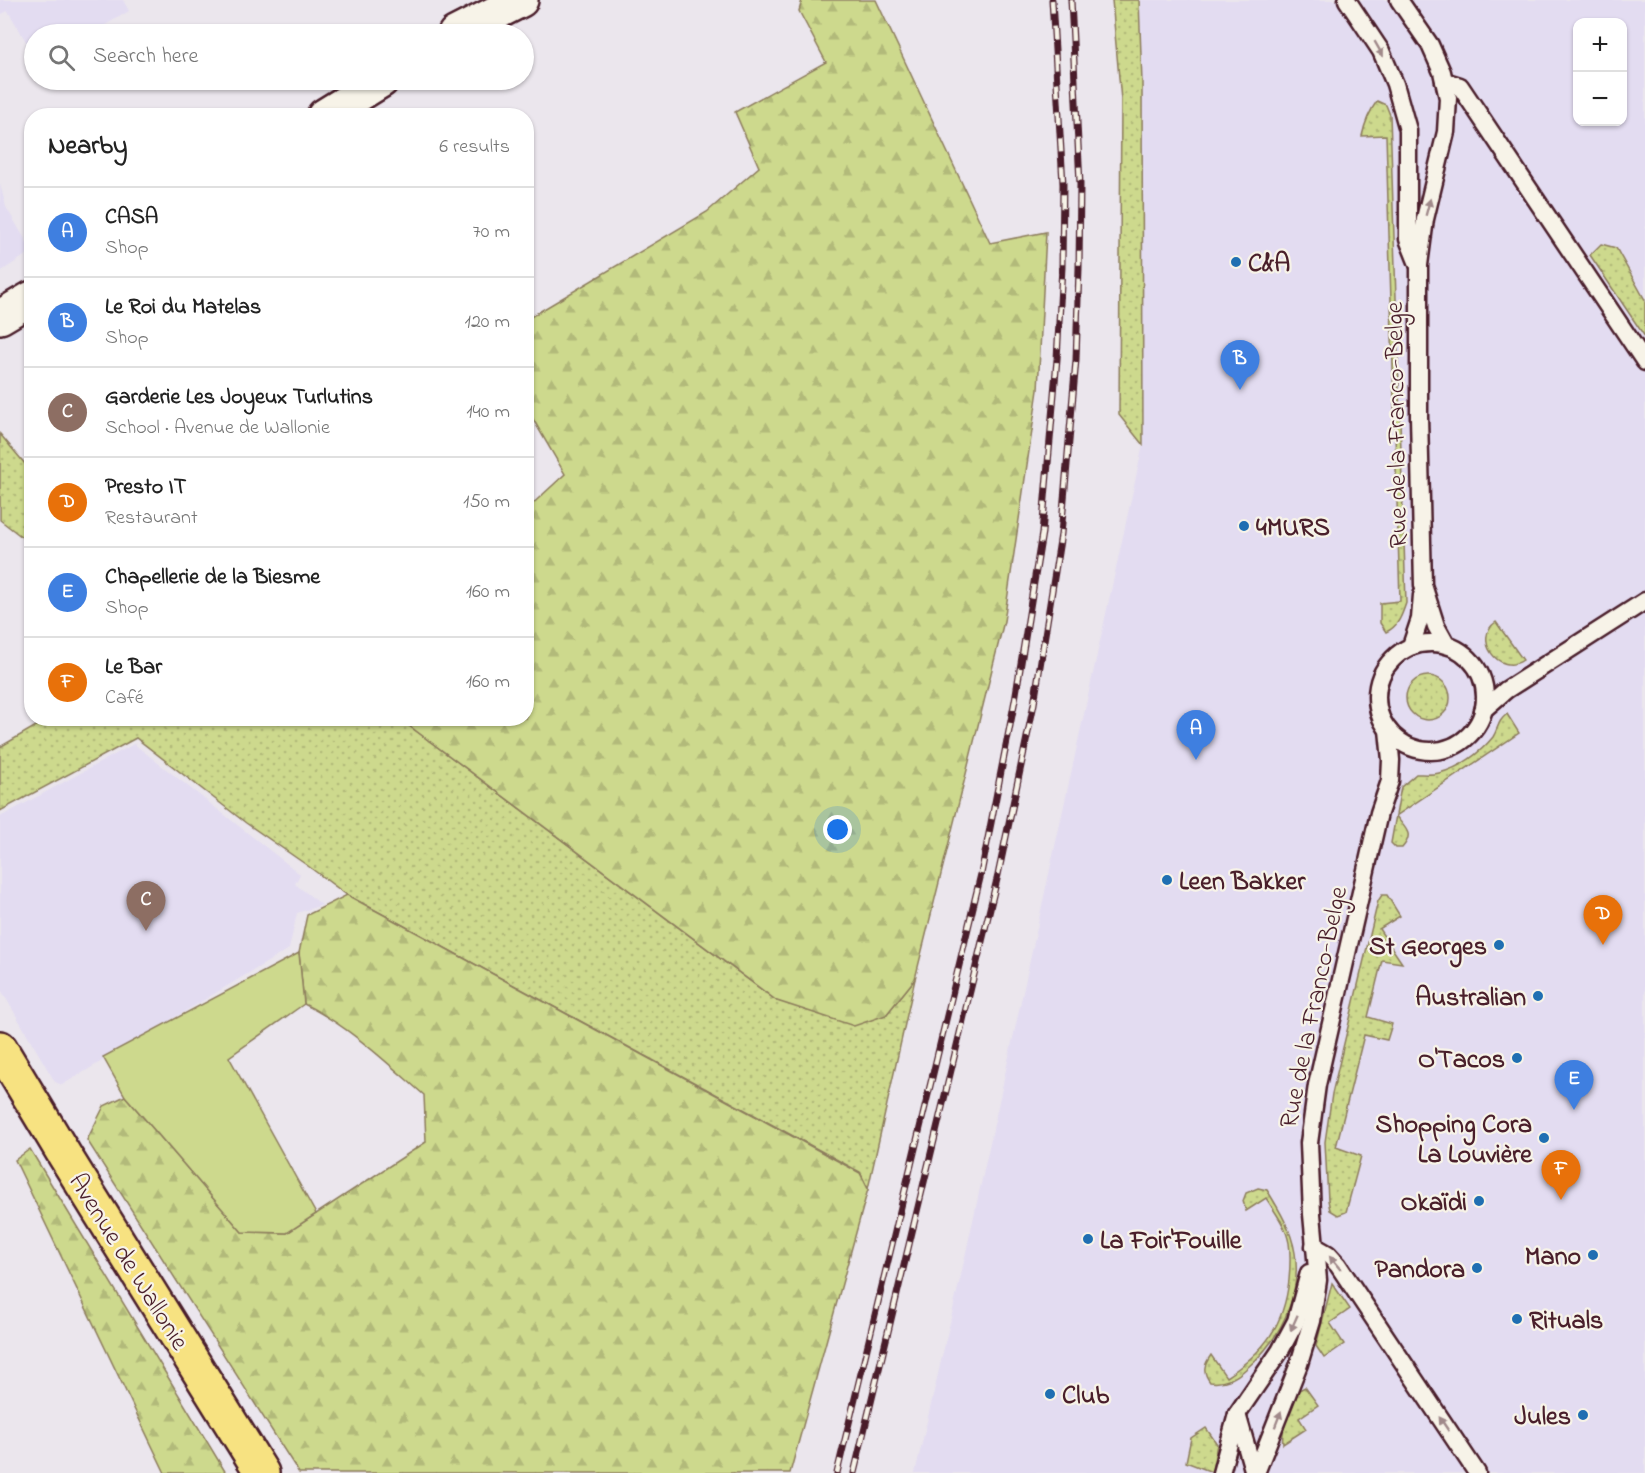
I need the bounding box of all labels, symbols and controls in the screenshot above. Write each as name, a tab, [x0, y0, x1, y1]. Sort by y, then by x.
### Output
map controls	[1573, 18, 1627, 126]
button: +	[1573, 18, 1627, 72]
search box	[24, 24, 534, 90]
icon: search	[45, 41, 78, 74]
text: Search here	[93, 41, 198, 73]
one-way arrow	[1374, 41, 1384, 58]
button: −	[1573, 72, 1627, 126]
text: Nearby	[48, 128, 127, 166]
text: 6 results	[439, 133, 510, 162]
one-way arrow	[1424, 198, 1433, 216]
text: CASA	[105, 202, 158, 234]
text: A	[61, 218, 74, 247]
text: 70 m	[473, 218, 510, 247]
text: Shop	[105, 234, 149, 263]
place label: C&A	[1248, 246, 1290, 284]
marker: C&A	[1229, 255, 1243, 269]
text: Le Roi du Matelas	[105, 292, 261, 324]
street label: Rue de la Franco-Belge	[1377, 301, 1419, 548]
text: B	[61, 308, 74, 337]
text: 120 m	[465, 308, 510, 337]
text: Shop	[105, 324, 149, 353]
pin: B	[1220, 340, 1260, 390]
text: Garderie Les Joyeux Turlutins	[105, 382, 373, 414]
text: C	[62, 398, 73, 427]
text: 140 m	[466, 398, 510, 427]
text: School · Avenue de Wallonie	[105, 414, 330, 443]
text: Presto IT	[105, 472, 186, 504]
text: D	[60, 488, 75, 517]
text: 150 m	[463, 488, 510, 517]
text: Restaurant	[105, 504, 198, 533]
place label: 4MURS	[1256, 510, 1330, 548]
marker: 4MURS	[1237, 519, 1251, 533]
text: Chapellerie de la Biesme	[105, 562, 320, 594]
text: E	[61, 578, 74, 607]
text: 160 m	[466, 578, 510, 607]
text: Shop	[105, 594, 149, 623]
text: Le Bar	[105, 652, 162, 684]
text: F	[61, 668, 74, 697]
text: 160 m	[466, 668, 510, 697]
text: Café	[105, 684, 144, 713]
pin: A	[1176, 710, 1216, 760]
your location	[823, 815, 852, 844]
place label: Leen Bakker	[1179, 864, 1306, 902]
marker: Leen Bakker	[1160, 873, 1174, 887]
pin: C	[126, 882, 166, 931]
street label: Rue de la Franco-Belge	[1271, 883, 1359, 1132]
pin: D	[1584, 896, 1622, 945]
place label: St Georges	[1369, 929, 1487, 968]
marker: St Georges	[1492, 938, 1506, 952]
place label: Australian	[1415, 980, 1526, 1018]
marker: Australian	[1531, 989, 1545, 1003]
place label: O'Tacos	[1418, 1042, 1505, 1080]
marker: O'Tacos	[1510, 1051, 1524, 1065]
pin: E	[1554, 1060, 1594, 1110]
place label: Shopping Cora La Louvière	[1376, 1107, 1533, 1175]
marker: Shopping Cora La Louvière	[1537, 1131, 1551, 1145]
pin: F	[1542, 1150, 1580, 1200]
street label: Avenue de Wallonie	[58, 1167, 197, 1359]
place label: Okaïdi	[1401, 1185, 1467, 1223]
marker: Okaïdi	[1472, 1194, 1486, 1208]
place label: La Foir'Fouille	[1100, 1223, 1243, 1261]
marker: La Foir'Fouille	[1081, 1232, 1095, 1246]
place label: Mano	[1525, 1239, 1581, 1277]
marker: Mano	[1586, 1248, 1600, 1262]
place label: Pandora	[1374, 1252, 1465, 1290]
one-way arrow	[1329, 1256, 1342, 1271]
marker: Pandora	[1470, 1261, 1484, 1275]
place label: Rituals	[1529, 1303, 1603, 1341]
marker: Rituals	[1510, 1312, 1524, 1326]
one-way arrow	[1289, 1314, 1299, 1332]
place label: Club	[1062, 1378, 1109, 1416]
marker: Club	[1043, 1387, 1057, 1401]
place label: Jules	[1514, 1399, 1571, 1437]
marker: Jules	[1576, 1408, 1590, 1422]
one-way arrow	[1273, 1409, 1283, 1427]
one-way arrow	[1438, 1417, 1450, 1433]

